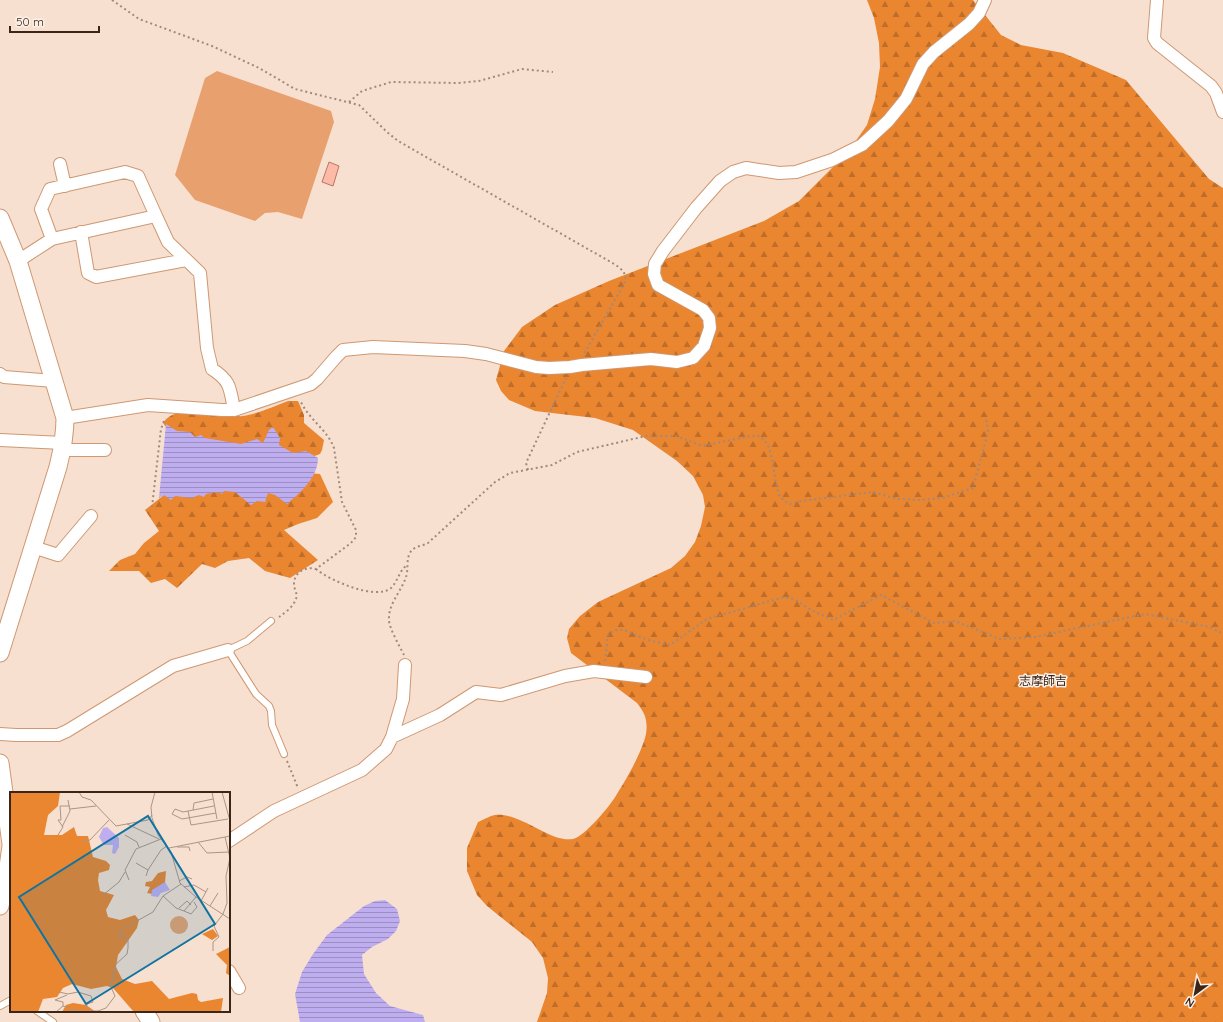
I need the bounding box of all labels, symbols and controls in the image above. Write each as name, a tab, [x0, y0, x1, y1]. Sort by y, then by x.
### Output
scale bar	[10, 8, 99, 34]
text: 50 m	[16, 14, 44, 29]
district label: 志摩師吉	[1019, 673, 1067, 688]
inset map	[10, 792, 230, 1012]
north arrow	[1175, 974, 1215, 1014]
text: N	[1183, 994, 1197, 1011]

